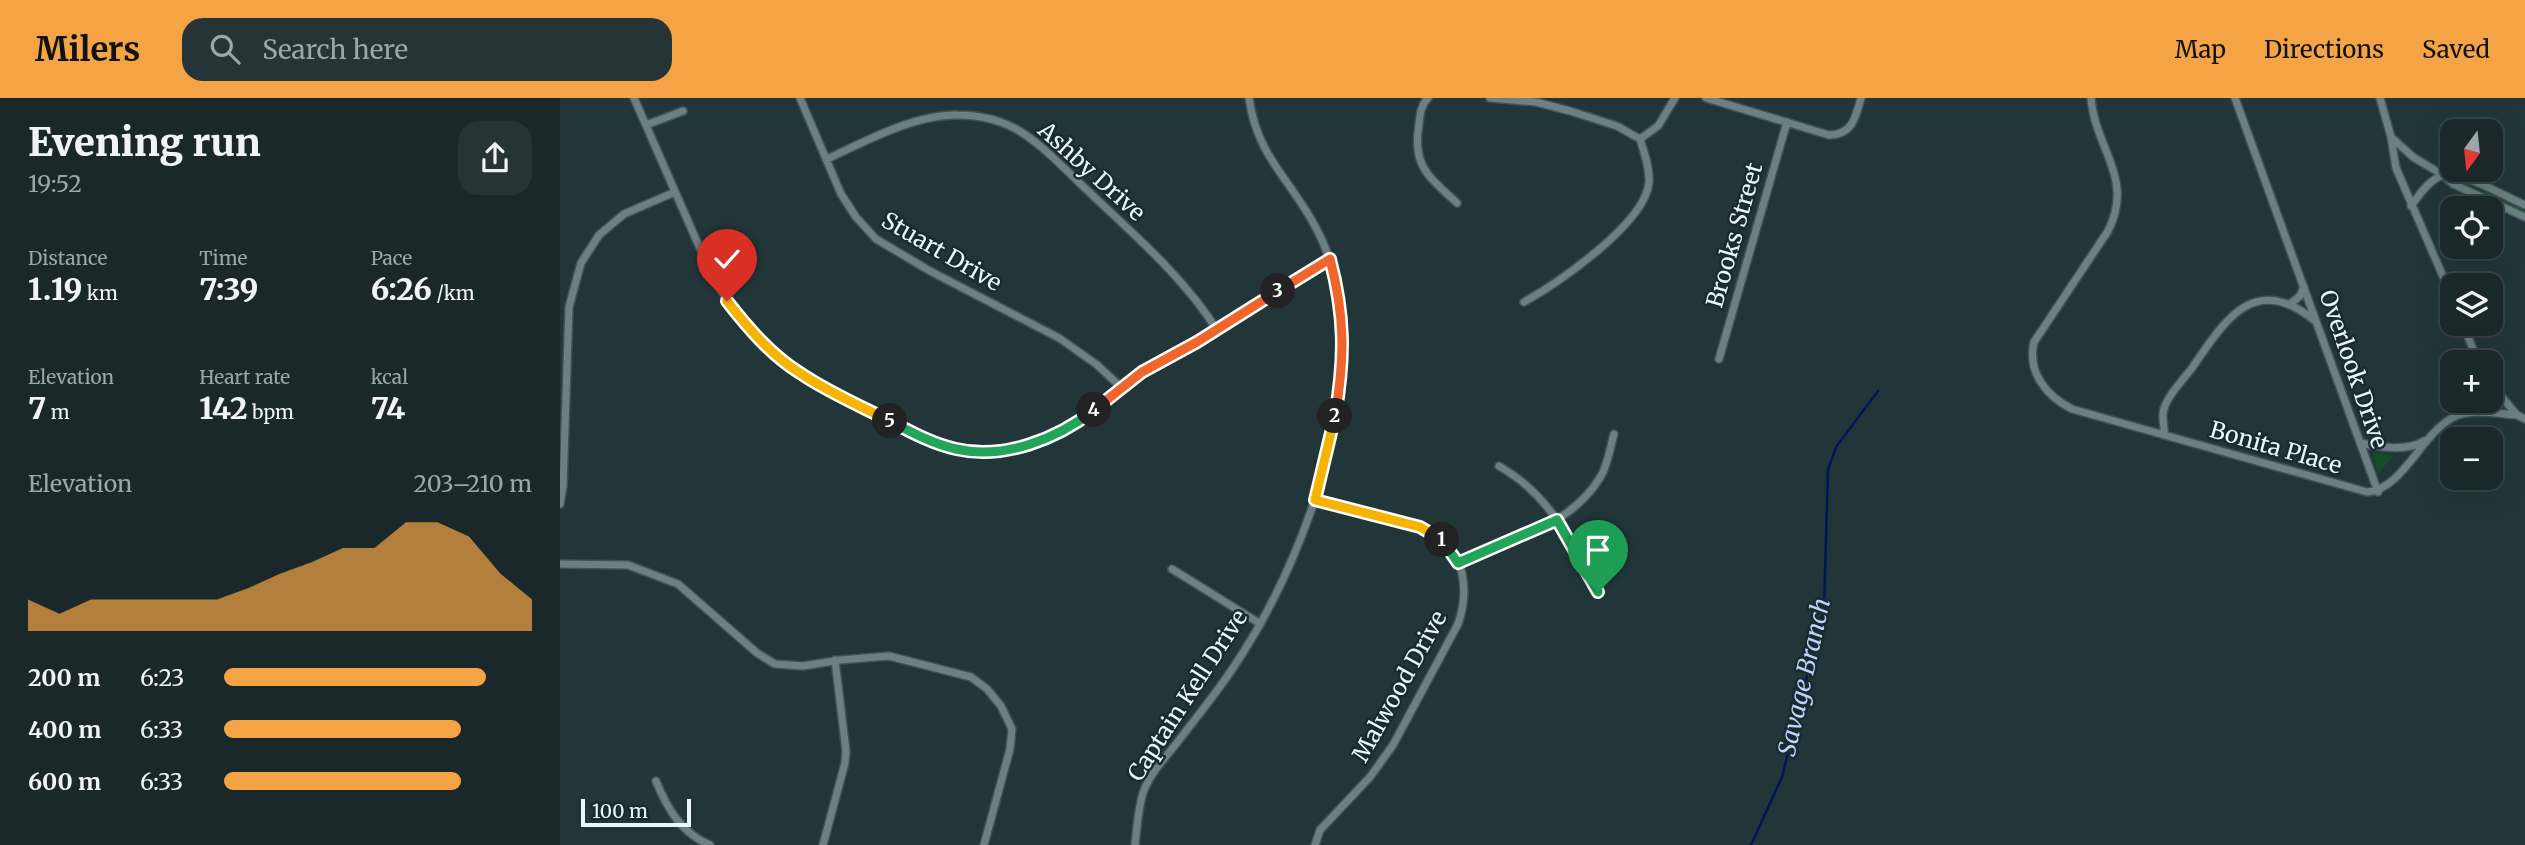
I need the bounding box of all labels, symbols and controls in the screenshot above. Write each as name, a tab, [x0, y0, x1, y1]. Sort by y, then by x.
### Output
search box	[182, 18, 672, 81]
text: Milers	[35, 29, 140, 70]
icon: search	[206, 30, 244, 68]
text: Search here	[262, 33, 408, 66]
text: Map	[2175, 34, 2226, 65]
text: Directions	[2264, 34, 2384, 65]
text: Saved	[2422, 34, 2490, 65]
street label: Ashby Drive	[1032, 115, 1152, 227]
text: Evening run	[28, 119, 261, 166]
north arrow	[2440, 119, 2502, 182]
map controls	[2440, 119, 2503, 490]
button: share	[458, 121, 532, 195]
street label: Brooks Street	[1699, 159, 1769, 311]
text: 19:52	[28, 169, 82, 198]
button: locate	[2440, 196, 2503, 259]
street label: Stuart Drive	[877, 205, 1007, 297]
pin	[697, 229, 757, 301]
icon: check	[708, 240, 746, 278]
text: Distance	[28, 246, 107, 270]
text: Time	[199, 246, 248, 270]
text: Pace	[371, 246, 412, 270]
text: 1.19	[28, 270, 82, 308]
text: 7:39	[199, 270, 258, 308]
text: 6:26	[371, 270, 432, 308]
button: layers	[2440, 273, 2503, 336]
pin: 3	[1260, 274, 1296, 308]
text: 3	[1272, 278, 1283, 302]
text: km	[82, 281, 118, 305]
text: /km	[432, 281, 475, 305]
street label: Overlook Drive	[2313, 286, 2395, 452]
button: +	[2440, 350, 2503, 413]
text: Elevation	[28, 365, 114, 389]
text: Heart rate	[199, 365, 290, 389]
text: kcal	[371, 365, 408, 389]
text: 7	[28, 389, 46, 427]
text: 142	[199, 389, 247, 427]
text: 74	[371, 389, 405, 427]
pin: 4	[1076, 392, 1112, 428]
text: 4	[1087, 397, 1100, 421]
pin: 2	[1318, 398, 1352, 434]
text: m	[46, 400, 70, 424]
text: bpm	[247, 400, 294, 424]
text: 2	[1329, 403, 1340, 427]
pin: 5	[872, 404, 908, 438]
text: 5	[884, 408, 895, 432]
street label: Bonita Place	[2207, 414, 2345, 480]
button: −	[2440, 427, 2503, 490]
text: Elevation	[28, 469, 132, 498]
text: 203–210 m	[413, 469, 532, 498]
pin	[1568, 520, 1628, 592]
pin: 1	[1424, 522, 1460, 558]
text: 1	[1437, 527, 1446, 551]
icon: arrive	[1579, 531, 1617, 569]
water label: Savage Branch	[1771, 595, 1837, 759]
street label: Captain Kell Drive	[1121, 604, 1253, 786]
street label: Malwood Drive	[1345, 605, 1453, 767]
text: 200 m	[28, 663, 100, 692]
text: 6:23	[140, 663, 184, 692]
text: 400 m	[28, 715, 102, 744]
text: 6:33	[140, 715, 183, 744]
text: 600 m	[28, 767, 101, 796]
text: 6:33	[140, 767, 183, 796]
scale bar	[581, 796, 691, 828]
text: 100 m	[592, 799, 648, 823]

